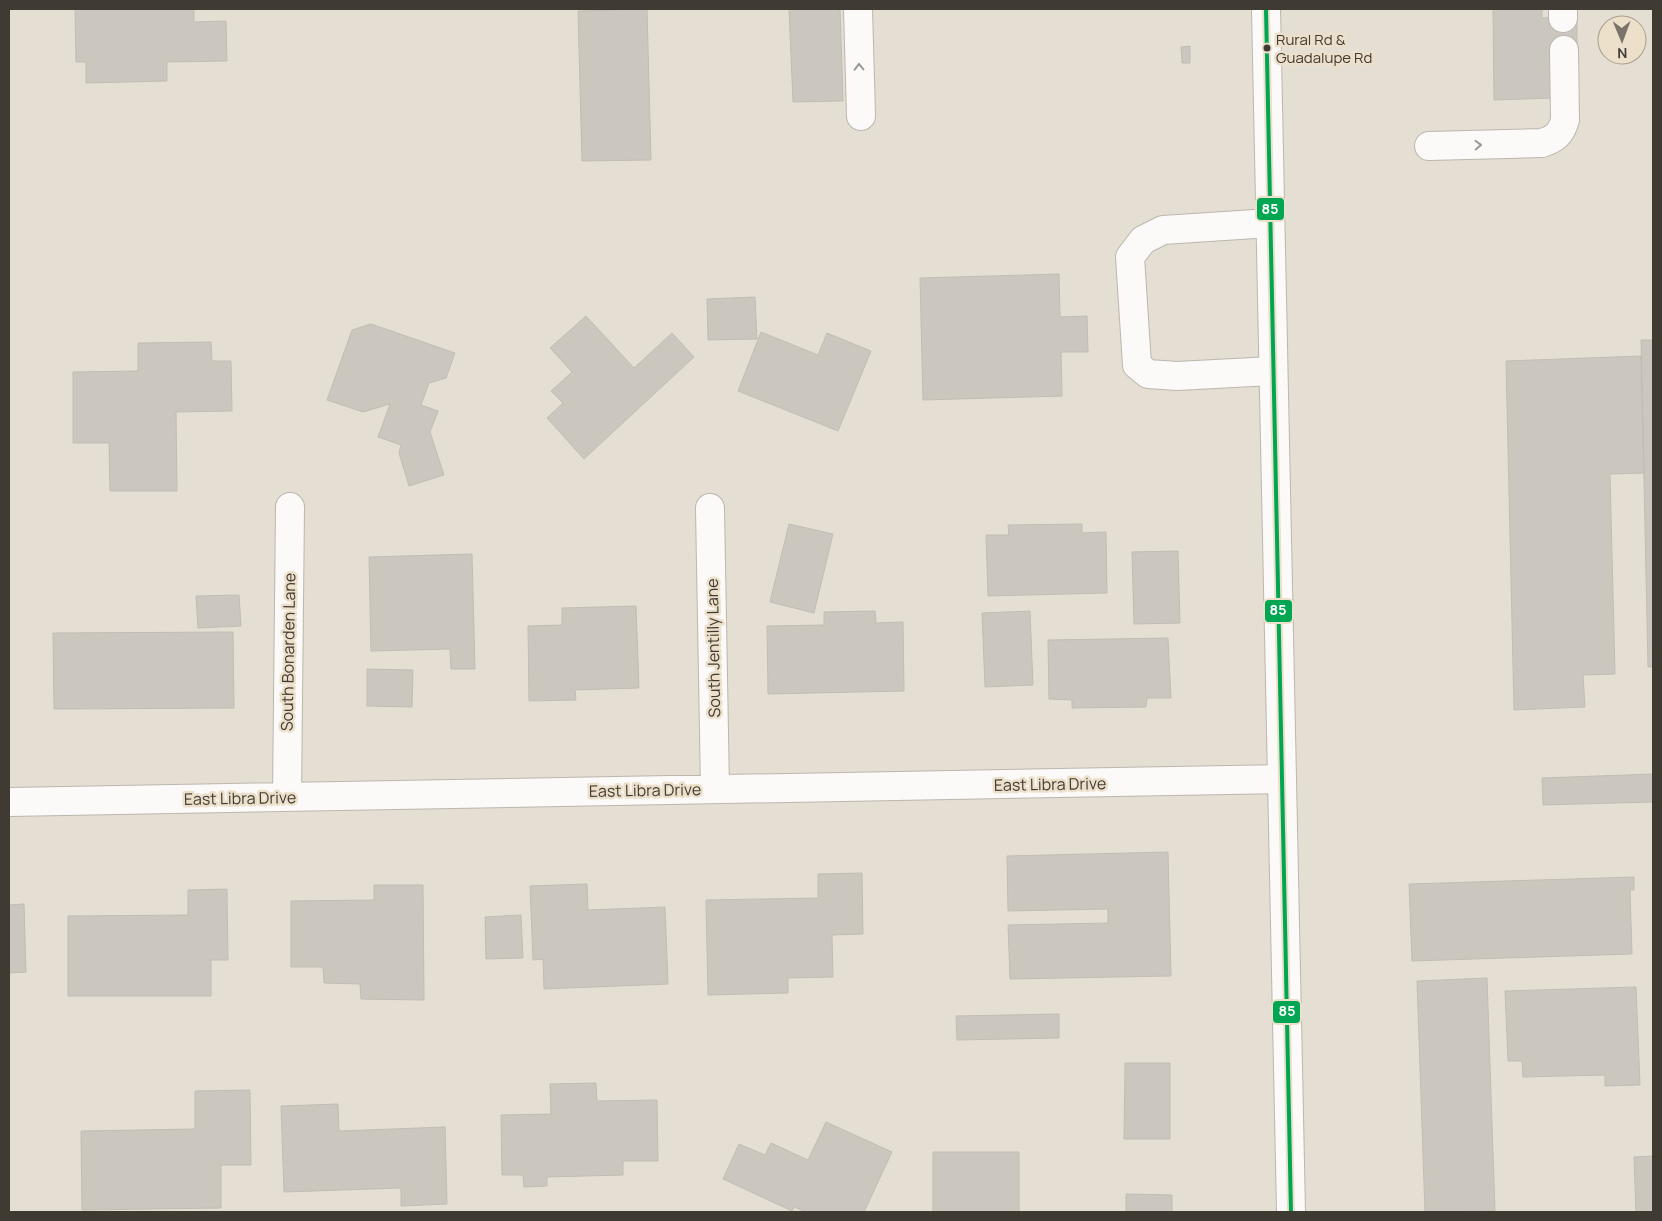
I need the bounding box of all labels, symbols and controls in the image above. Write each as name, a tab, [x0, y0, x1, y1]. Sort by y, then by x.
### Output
north arrow	[1597, 15, 1647, 65]
place label: Rural Rd & Guadalupe Rd	[1276, 29, 1372, 68]
marker: Rural Rd & Guadalupe Rd	[1262, 43, 1272, 53]
text: N	[1617, 44, 1627, 63]
one-way arrow	[854, 63, 865, 71]
one-way arrow	[1474, 139, 1482, 150]
line badge: 85	[1256, 197, 1285, 221]
text: 85	[1262, 199, 1278, 218]
street label: South Bonarden Lane	[276, 573, 300, 731]
street label: South Jentilly Lane	[701, 578, 725, 718]
line badge: 85	[1264, 599, 1293, 623]
text: 85	[1270, 600, 1286, 619]
street label: East Libra Drive	[994, 772, 1106, 796]
street label: East Libra Drive	[589, 778, 701, 802]
street label: East Libra Drive	[184, 786, 296, 810]
line badge: 85	[1272, 1000, 1301, 1024]
text: 85	[1279, 1001, 1295, 1020]

